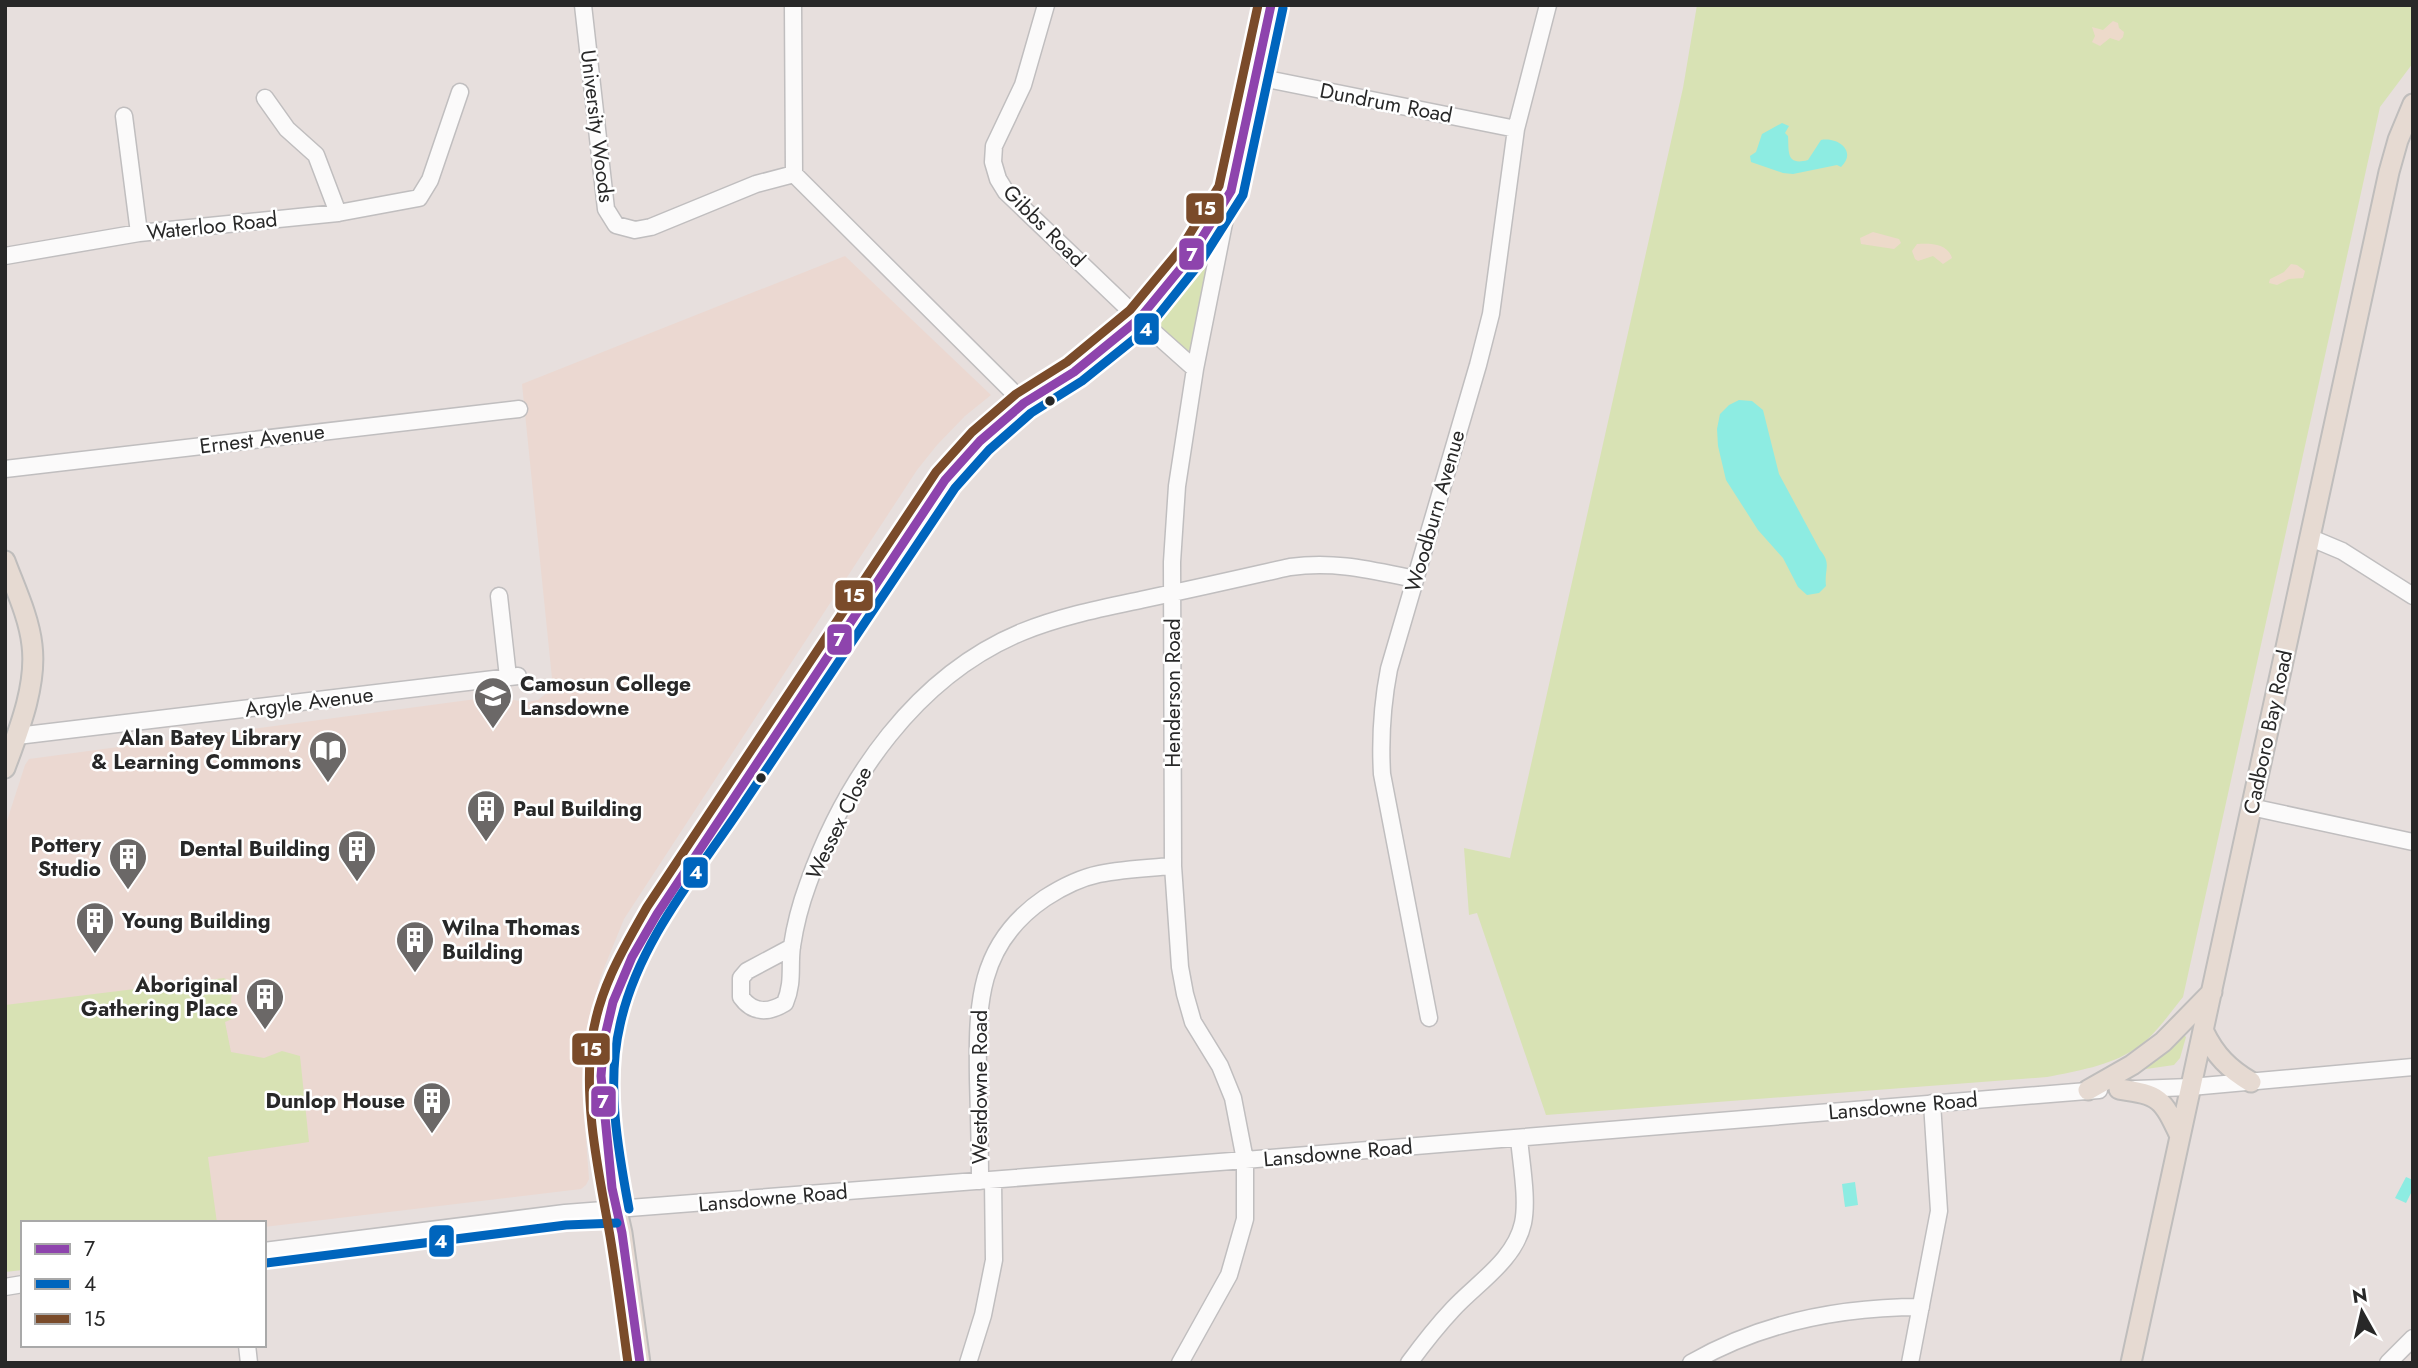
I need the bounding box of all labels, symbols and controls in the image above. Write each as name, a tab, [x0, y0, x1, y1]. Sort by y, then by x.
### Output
street label: University Woods	[573, 48, 621, 204]
street label: Dundrum Road	[1317, 75, 1455, 131]
street label: Gibbs Road	[996, 178, 1092, 274]
line badge: 15	[1185, 192, 1225, 225]
text: 15	[1194, 195, 1216, 222]
street label: Waterloo Road	[145, 204, 279, 248]
line badge: 7	[1178, 237, 1205, 271]
text: 7	[1186, 241, 1198, 268]
line badge: 4	[1133, 312, 1160, 346]
text: 4	[1139, 316, 1153, 343]
unlabelled marker	[1043, 394, 1057, 408]
street label: Ernest Avenue	[198, 416, 326, 462]
street label: Woodburn Avenue	[1398, 426, 1472, 595]
line badge: 15	[834, 579, 874, 612]
text: 15	[843, 582, 865, 609]
street label: Henderson Road	[1158, 618, 1188, 768]
line badge: 7	[826, 623, 853, 656]
text: 7	[833, 626, 845, 653]
street label: Cadboro Bay Road	[2236, 647, 2300, 817]
place label: Camosun College Lansdowne	[520, 669, 691, 723]
school or university icon: Camosun College Lansdowne	[472, 675, 514, 730]
street label: Argyle Avenue	[243, 679, 375, 725]
place label: Alan Batey Library & Learning Commons	[91, 723, 302, 777]
library icon: Alan Batey Library & Learning Commons	[307, 729, 349, 784]
street label: Wessex Close	[799, 761, 879, 885]
unlabelled marker	[754, 771, 768, 785]
building icon: Paul Building	[465, 788, 507, 843]
place label: Paul Building	[513, 794, 642, 824]
building icon: Dental Building	[336, 828, 378, 883]
place label: Pottery Studio	[31, 830, 102, 884]
place label: Dental Building	[179, 834, 330, 864]
building icon: Pottery Studio	[107, 836, 149, 891]
line badge: 4	[682, 856, 709, 889]
text: 4	[689, 859, 703, 886]
building icon: Young Building	[74, 900, 116, 955]
place label: Young Building	[121, 906, 271, 936]
place label: Wilna Thomas Building	[442, 913, 580, 967]
building icon: Wilna Thomas Building	[394, 919, 436, 974]
place label: Aboriginal Gathering Place	[81, 970, 238, 1024]
building icon: Aboriginal Gathering Place	[244, 976, 286, 1031]
street label: Westdowne Road	[965, 1010, 995, 1164]
line badge: 15	[571, 1032, 611, 1066]
text: 15	[580, 1036, 602, 1063]
building icon: Dunlop House	[411, 1080, 453, 1135]
line badge: 7	[590, 1085, 617, 1118]
street label: Lansdowne Road	[1827, 1085, 1979, 1127]
place label: Dunlop House	[266, 1086, 405, 1116]
text: 7	[597, 1088, 609, 1115]
street label: Lansdowne Road	[1262, 1132, 1414, 1174]
street label: Lansdowne Road	[697, 1177, 849, 1219]
legend	[21, 1221, 266, 1347]
line badge: 4	[428, 1224, 455, 1258]
text: 4	[434, 1228, 448, 1255]
text: 7	[84, 1234, 95, 1264]
text: 4	[84, 1269, 96, 1299]
north arrow	[2327, 1277, 2397, 1347]
text: N	[2350, 1281, 2369, 1310]
text: 15	[84, 1304, 105, 1334]

